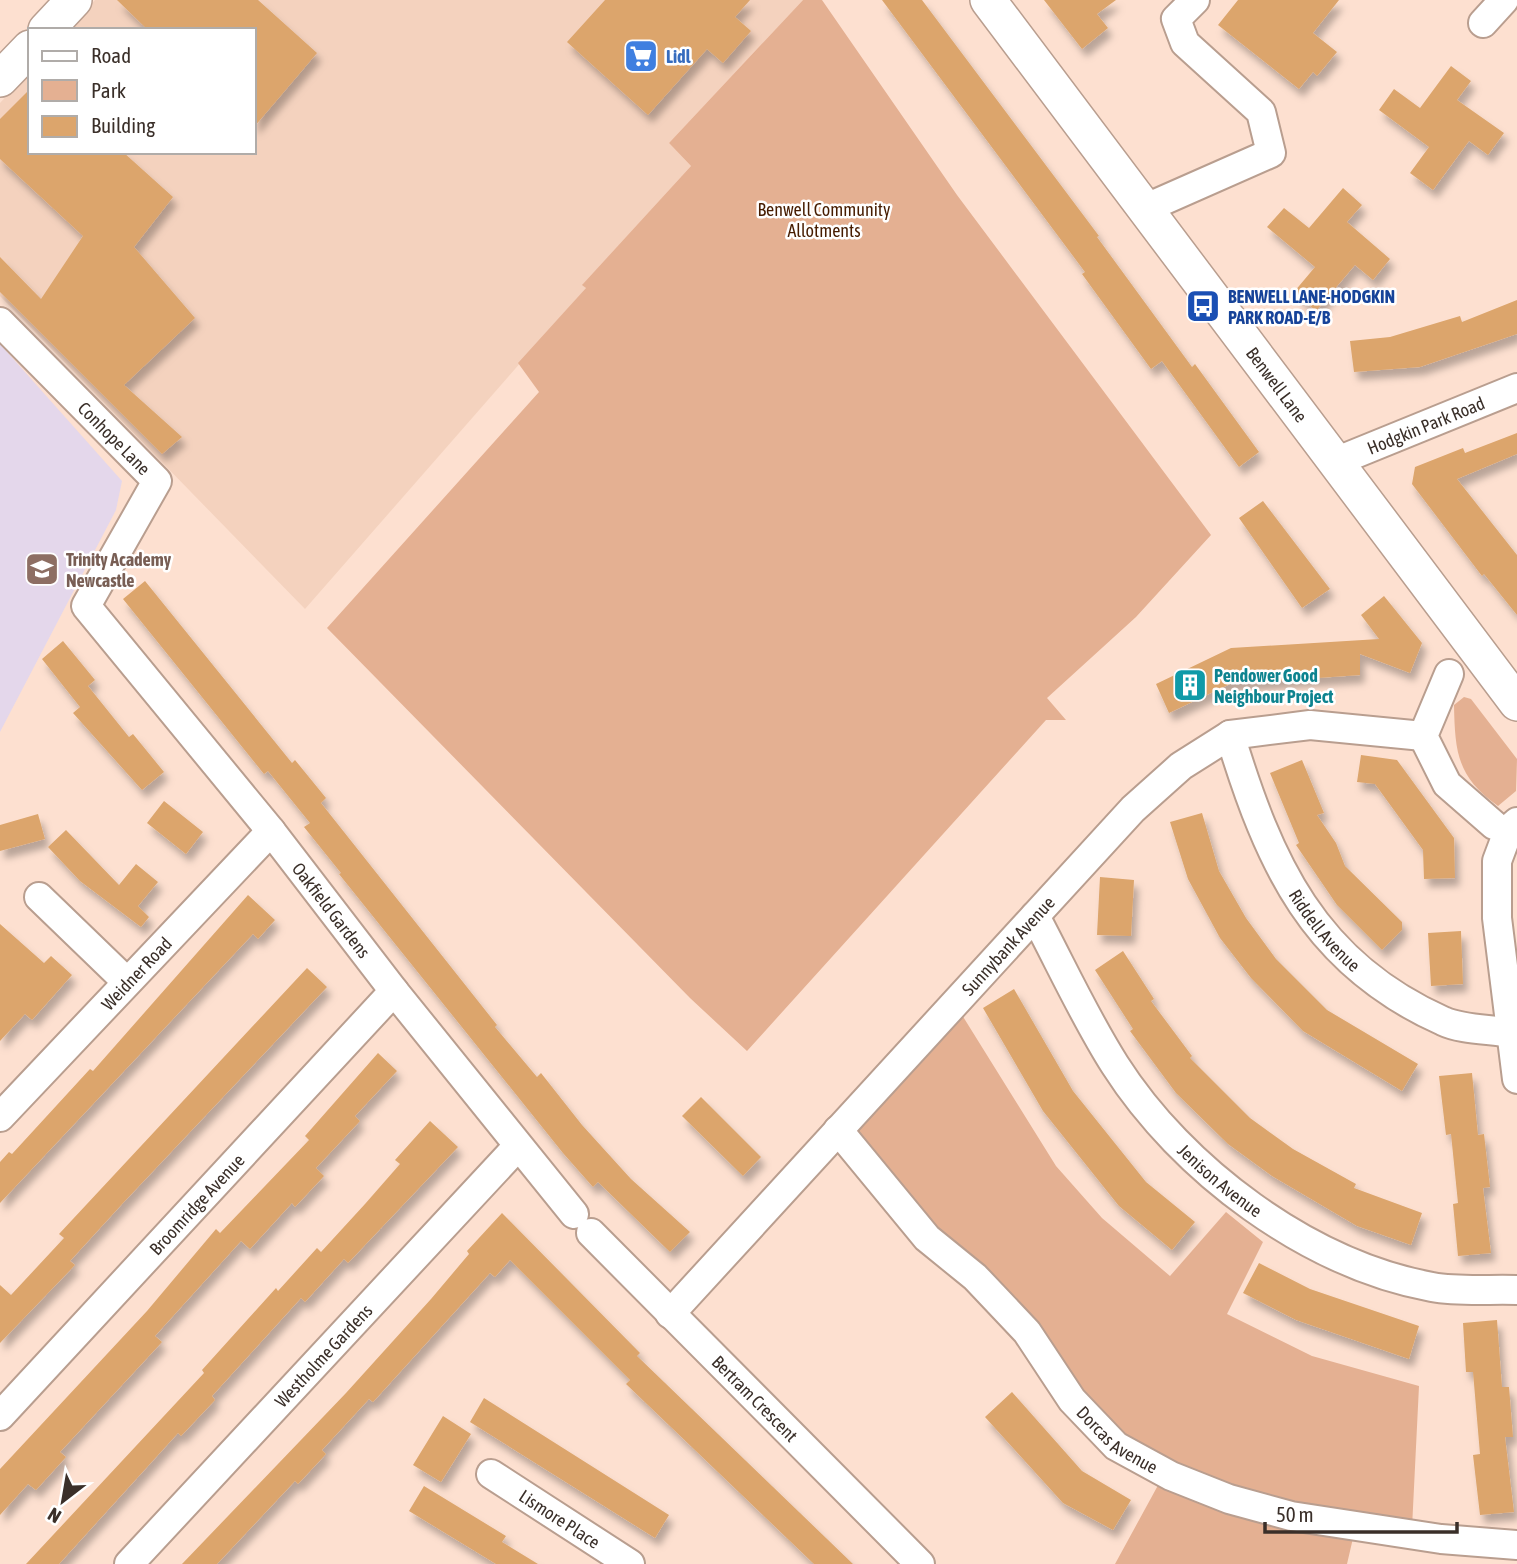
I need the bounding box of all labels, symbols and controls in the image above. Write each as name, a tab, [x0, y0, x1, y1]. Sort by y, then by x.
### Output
legend	[28, 28, 256, 154]
supermarket icon: Lidl	[622, 37, 660, 75]
text: Road	[91, 43, 131, 67]
place label: Lidl	[666, 46, 691, 67]
text: Park	[91, 78, 126, 102]
text: Building	[91, 113, 155, 137]
park label: Benwell Community Allotments	[758, 199, 890, 241]
place label: BENWELL LANE-HODGKIN PARK ROAD-E/B	[1228, 286, 1395, 328]
bus stop icon: BENWELL LANE-HODGKIN PARK ROAD-E/B	[1184, 287, 1222, 325]
street label: Benwell Lane	[1242, 343, 1312, 426]
street label: Hodgkin Park Road	[1364, 392, 1488, 458]
street label: Conhope Lane	[74, 397, 155, 479]
place label: Trinity Academy Newcastle	[66, 549, 172, 591]
school or university icon: Trinity Academy Newcastle	[23, 550, 61, 588]
place label: Pendower Good Neighbour Project	[1214, 665, 1334, 707]
building icon: Pendower Good Neighbour Project	[1171, 666, 1209, 704]
street label: Oakfield Gardens	[288, 858, 375, 962]
street label: Riddell Avenue	[1285, 885, 1365, 975]
street label: Sunnybank Avenue	[957, 892, 1059, 999]
street label: Weidner Road	[97, 932, 176, 1014]
street label: Jenison Avenue	[1174, 1139, 1266, 1221]
street label: Broomridge Avenue	[145, 1149, 248, 1259]
street label: Westholme Gardens	[270, 1300, 376, 1411]
street label: Bertram Crescent	[708, 1351, 802, 1446]
street label: Dorcas Avenue	[1073, 1402, 1162, 1477]
north arrow	[28, 1466, 98, 1536]
street label: Lismore Place	[516, 1485, 604, 1552]
scale bar	[1265, 1490, 1458, 1534]
text: 50 m	[1276, 1502, 1314, 1526]
text: N	[44, 1503, 65, 1528]

